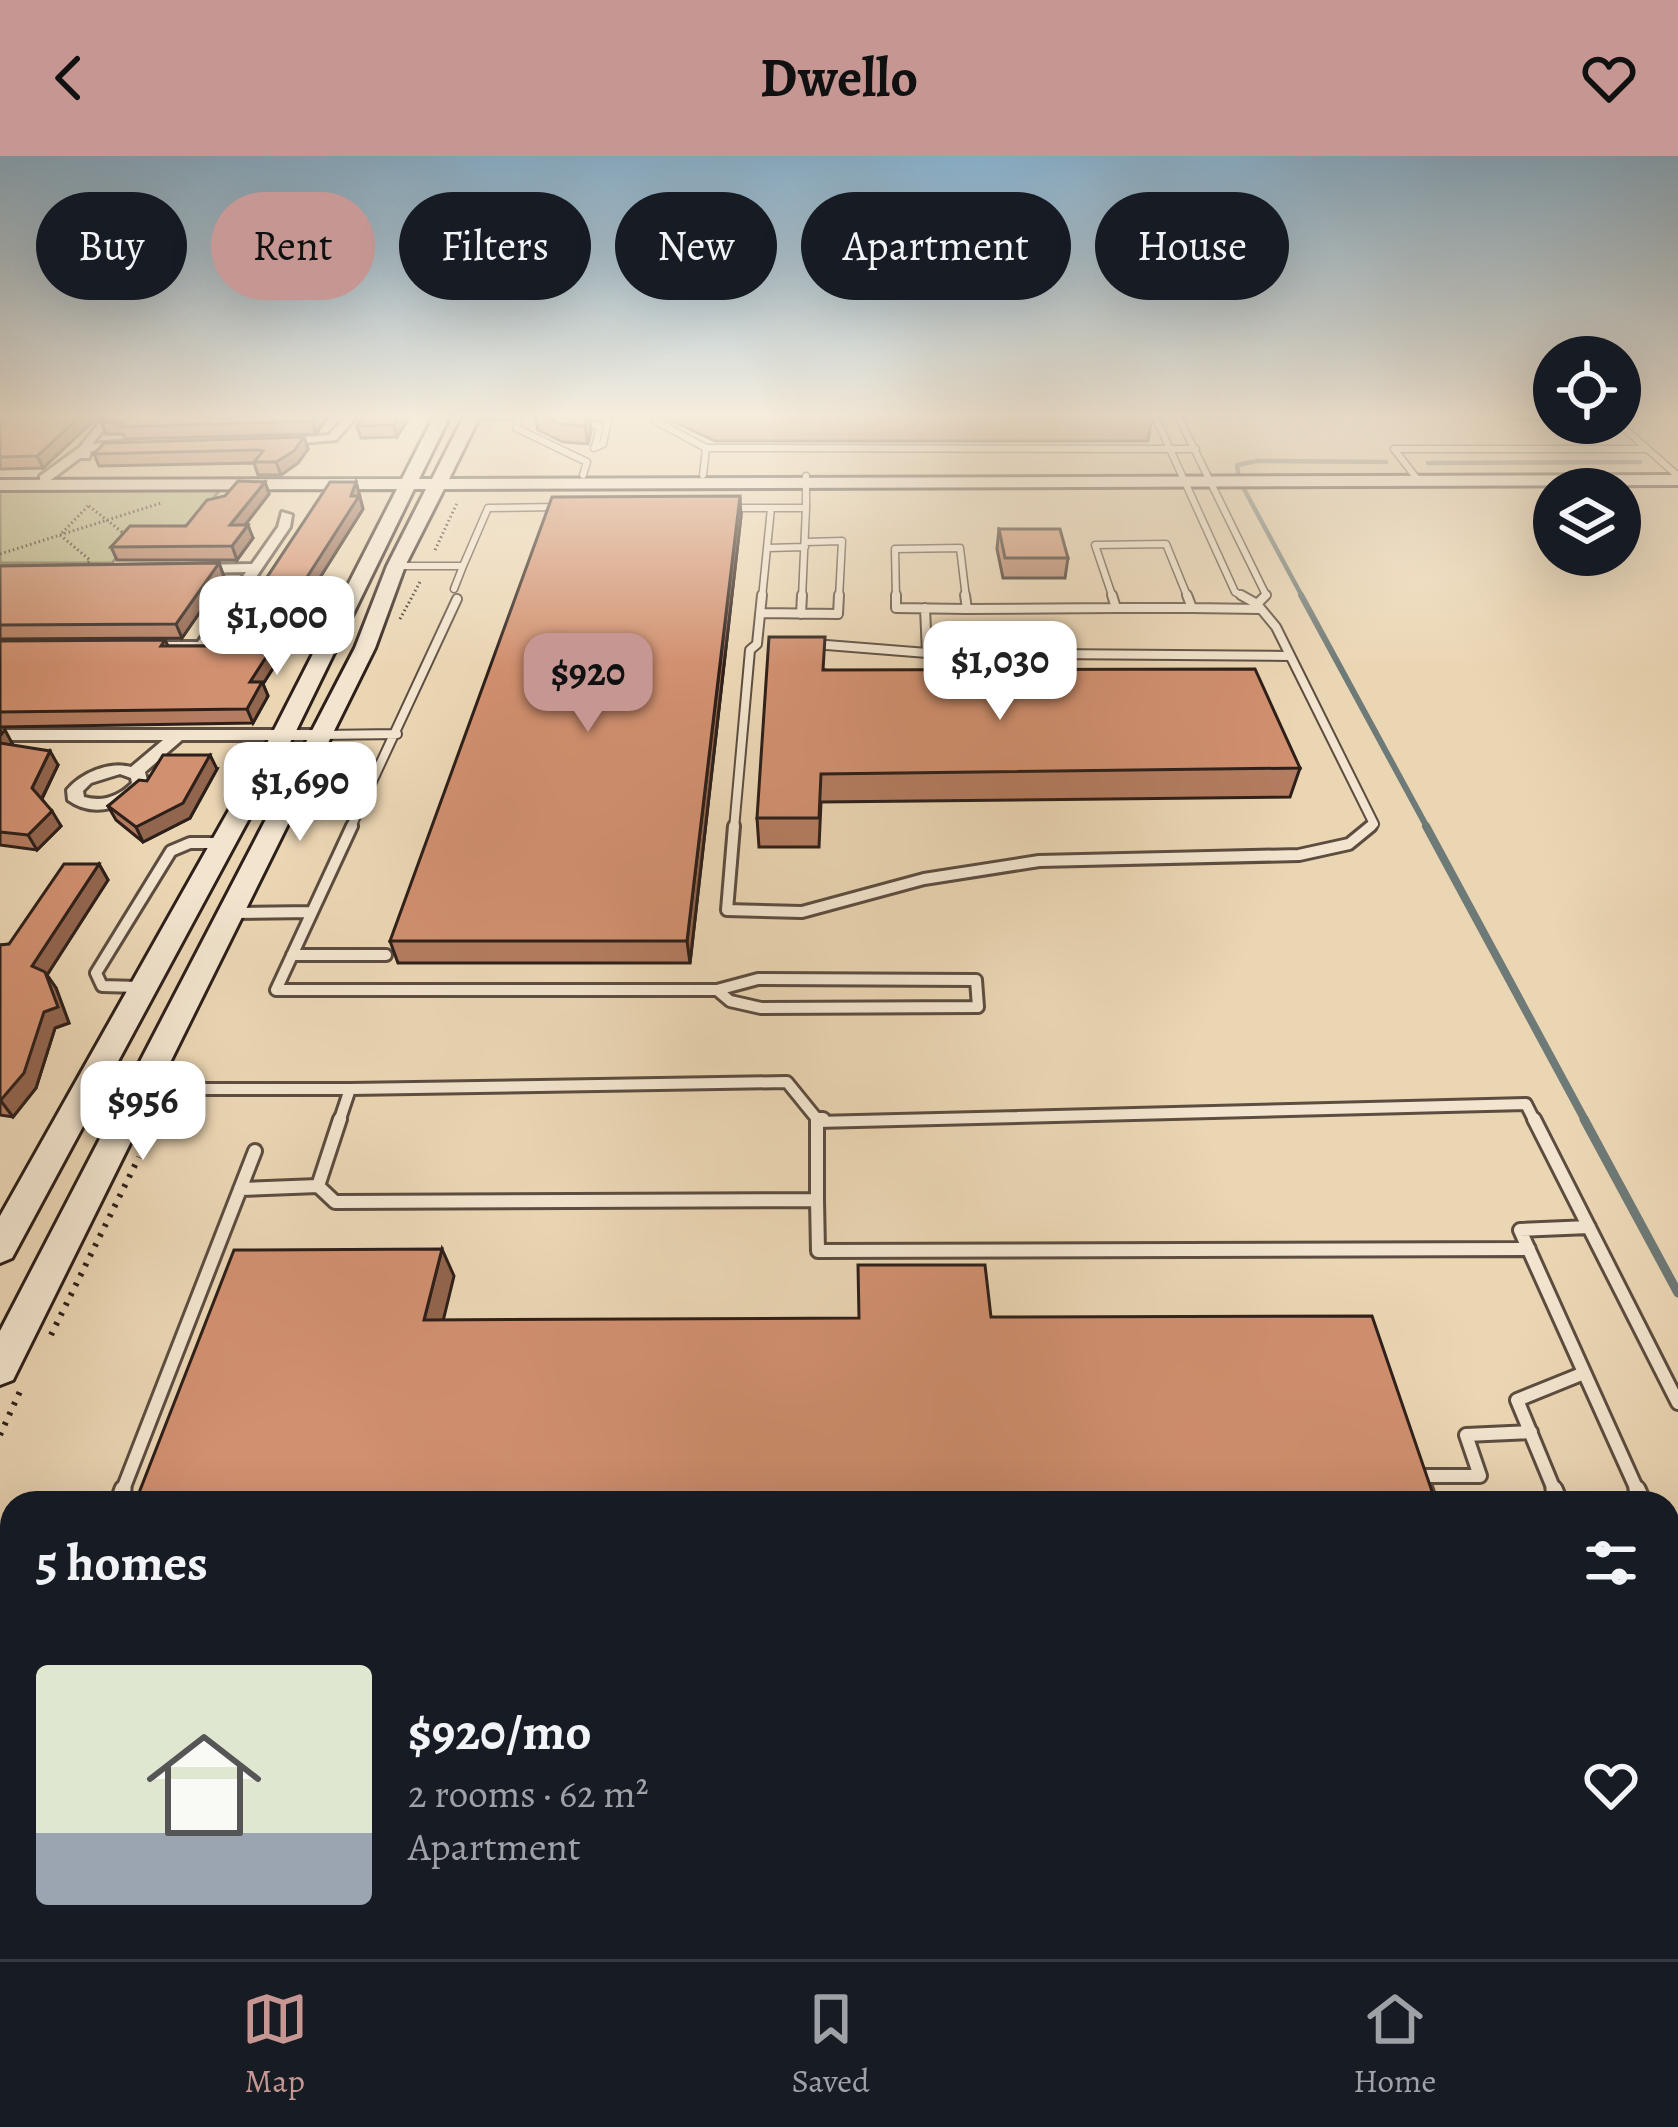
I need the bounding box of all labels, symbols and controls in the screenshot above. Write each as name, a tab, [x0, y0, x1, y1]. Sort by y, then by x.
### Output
text: Dwello	[760, 41, 918, 115]
icon: back	[36, 45, 102, 111]
icon: heart	[1576, 45, 1642, 111]
chip: Buy	[36, 192, 187, 300]
chip: Rent	[211, 192, 375, 300]
chip: Filters	[399, 192, 591, 300]
chip: New	[615, 192, 777, 300]
chip: Apartment	[801, 192, 1071, 300]
chip: House	[1095, 192, 1289, 300]
map controls	[1533, 336, 1641, 576]
button: locate	[1533, 336, 1641, 444]
button: layers	[1533, 468, 1641, 576]
pin: $1,000	[179, 576, 375, 678]
text: $1,000	[226, 588, 328, 641]
pin: $1,030	[902, 621, 1098, 723]
pin: $920	[517, 633, 659, 735]
text: $1,030	[951, 633, 1049, 686]
text: $920	[551, 645, 625, 698]
pin: $1,690	[202, 742, 398, 844]
text: $1,690	[251, 754, 349, 807]
pin: $956	[72, 1061, 214, 1163]
text: $956	[107, 1073, 179, 1126]
text: 5 homes	[36, 1528, 208, 1598]
icon: filters	[1578, 1530, 1644, 1596]
text: $920/mo	[408, 1697, 592, 1767]
icon: home	[132, 1713, 276, 1857]
icon: heart	[1578, 1752, 1644, 1818]
text: 2 rooms · 62 m²	[408, 1767, 648, 1820]
text: Apartment	[408, 1820, 581, 1873]
tab: Map	[242, 1986, 308, 2103]
tab: Saved	[791, 1986, 870, 2103]
tab: Home	[1353, 1986, 1436, 2103]

